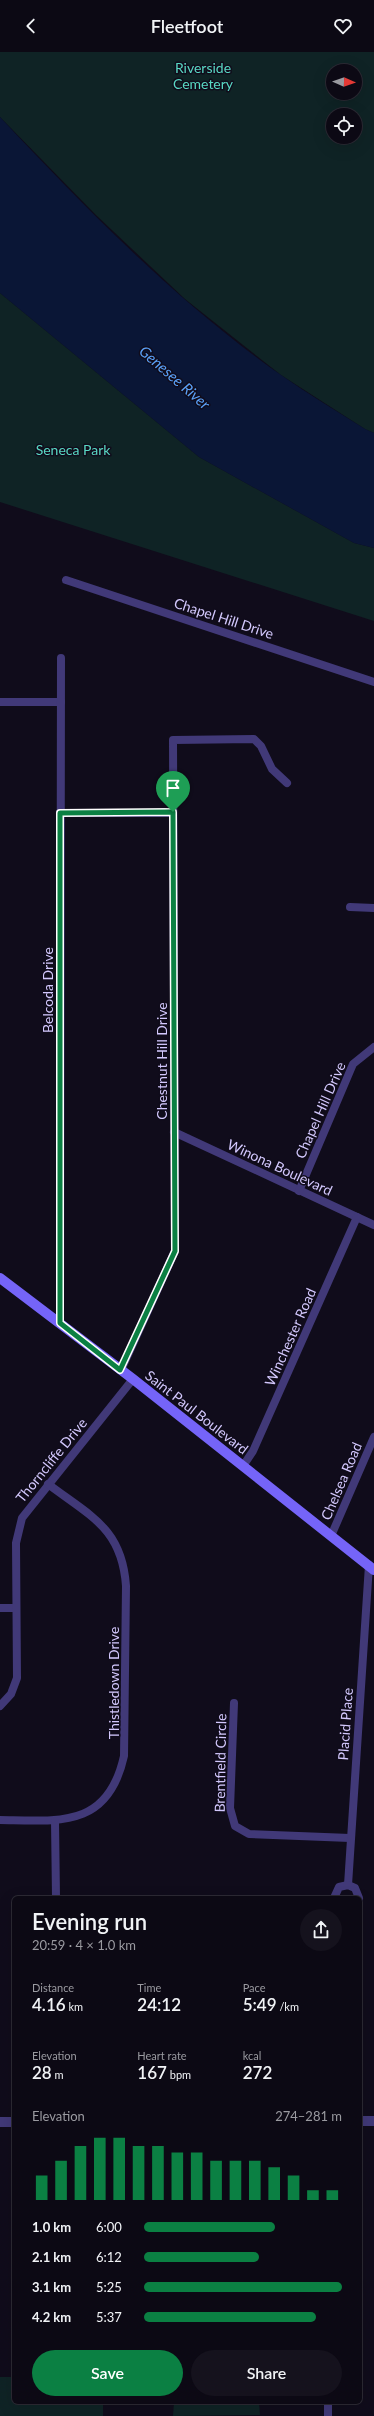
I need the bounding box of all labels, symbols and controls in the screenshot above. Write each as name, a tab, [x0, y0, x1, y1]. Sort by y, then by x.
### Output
icon: back	[20, 15, 42, 37]
text: Fleetfoot	[151, 15, 223, 37]
icon: heart	[332, 15, 354, 37]
park label: Riverside Cemetery	[173, 59, 234, 92]
north arrow	[326, 64, 362, 100]
map controls	[326, 64, 362, 144]
button: locate	[326, 108, 362, 144]
water label: Genesee River	[136, 341, 215, 413]
park label: Seneca Park	[36, 441, 111, 458]
street label: Chapel Hill Drive	[172, 594, 276, 642]
pin	[156, 771, 190, 812]
icon: arrive	[162, 777, 184, 799]
street label: Belcoda Drive	[39, 947, 56, 1033]
street label: Chestnut Hill Drive	[153, 1002, 170, 1120]
street label: Chapel Hill Drive	[291, 1059, 349, 1161]
street label: Winona Boulevard	[225, 1135, 335, 1199]
street label: Winchester Road	[261, 1285, 319, 1389]
street label: Saint Paul Boulevard	[142, 1367, 252, 1457]
street label: Thorncliffe Drive	[12, 1414, 90, 1506]
street label: Chelsea Road	[317, 1440, 365, 1522]
street label: Thistledown Drive	[105, 1627, 122, 1739]
street label: Placid Place	[334, 1687, 356, 1761]
street label: Brentfield Circle	[211, 1713, 229, 1813]
text: Evening run	[32, 1908, 147, 1935]
button: share	[300, 1909, 342, 1951]
text: 20:59 · 4 × 1.0 km	[32, 1937, 136, 1953]
text: Distance	[32, 1981, 74, 1994]
text: Time	[137, 1981, 161, 1994]
text: Pace	[243, 1981, 266, 1994]
text: 4.16	[32, 1994, 66, 2015]
text: 24:12	[137, 1994, 181, 2015]
text: 5:49	[243, 1994, 277, 2015]
text: km	[66, 2000, 83, 2013]
text: /km	[277, 2000, 299, 2013]
text: Elevation	[32, 2049, 77, 2062]
text: Heart rate	[137, 2049, 187, 2062]
text: kcal	[243, 2049, 261, 2062]
text: 28	[32, 2062, 52, 2083]
text: 167	[137, 2062, 167, 2083]
text: 272	[243, 2062, 272, 2083]
text: m	[52, 2068, 64, 2081]
text: bpm	[167, 2068, 191, 2081]
text: Elevation	[32, 2108, 85, 2124]
text: 274–281 m	[275, 2108, 342, 2124]
text: 1.0 km	[32, 2219, 71, 2235]
text: 6:00	[96, 2219, 122, 2235]
text: 2.1 km	[32, 2249, 71, 2265]
text: 6:12	[96, 2249, 122, 2265]
text: 3.1 km	[32, 2279, 71, 2295]
text: 5:25	[96, 2279, 122, 2295]
text: 4.2 km	[32, 2309, 71, 2325]
text: 5:37	[96, 2309, 122, 2325]
button: Save	[32, 2350, 183, 2396]
button: Share	[191, 2350, 342, 2396]

